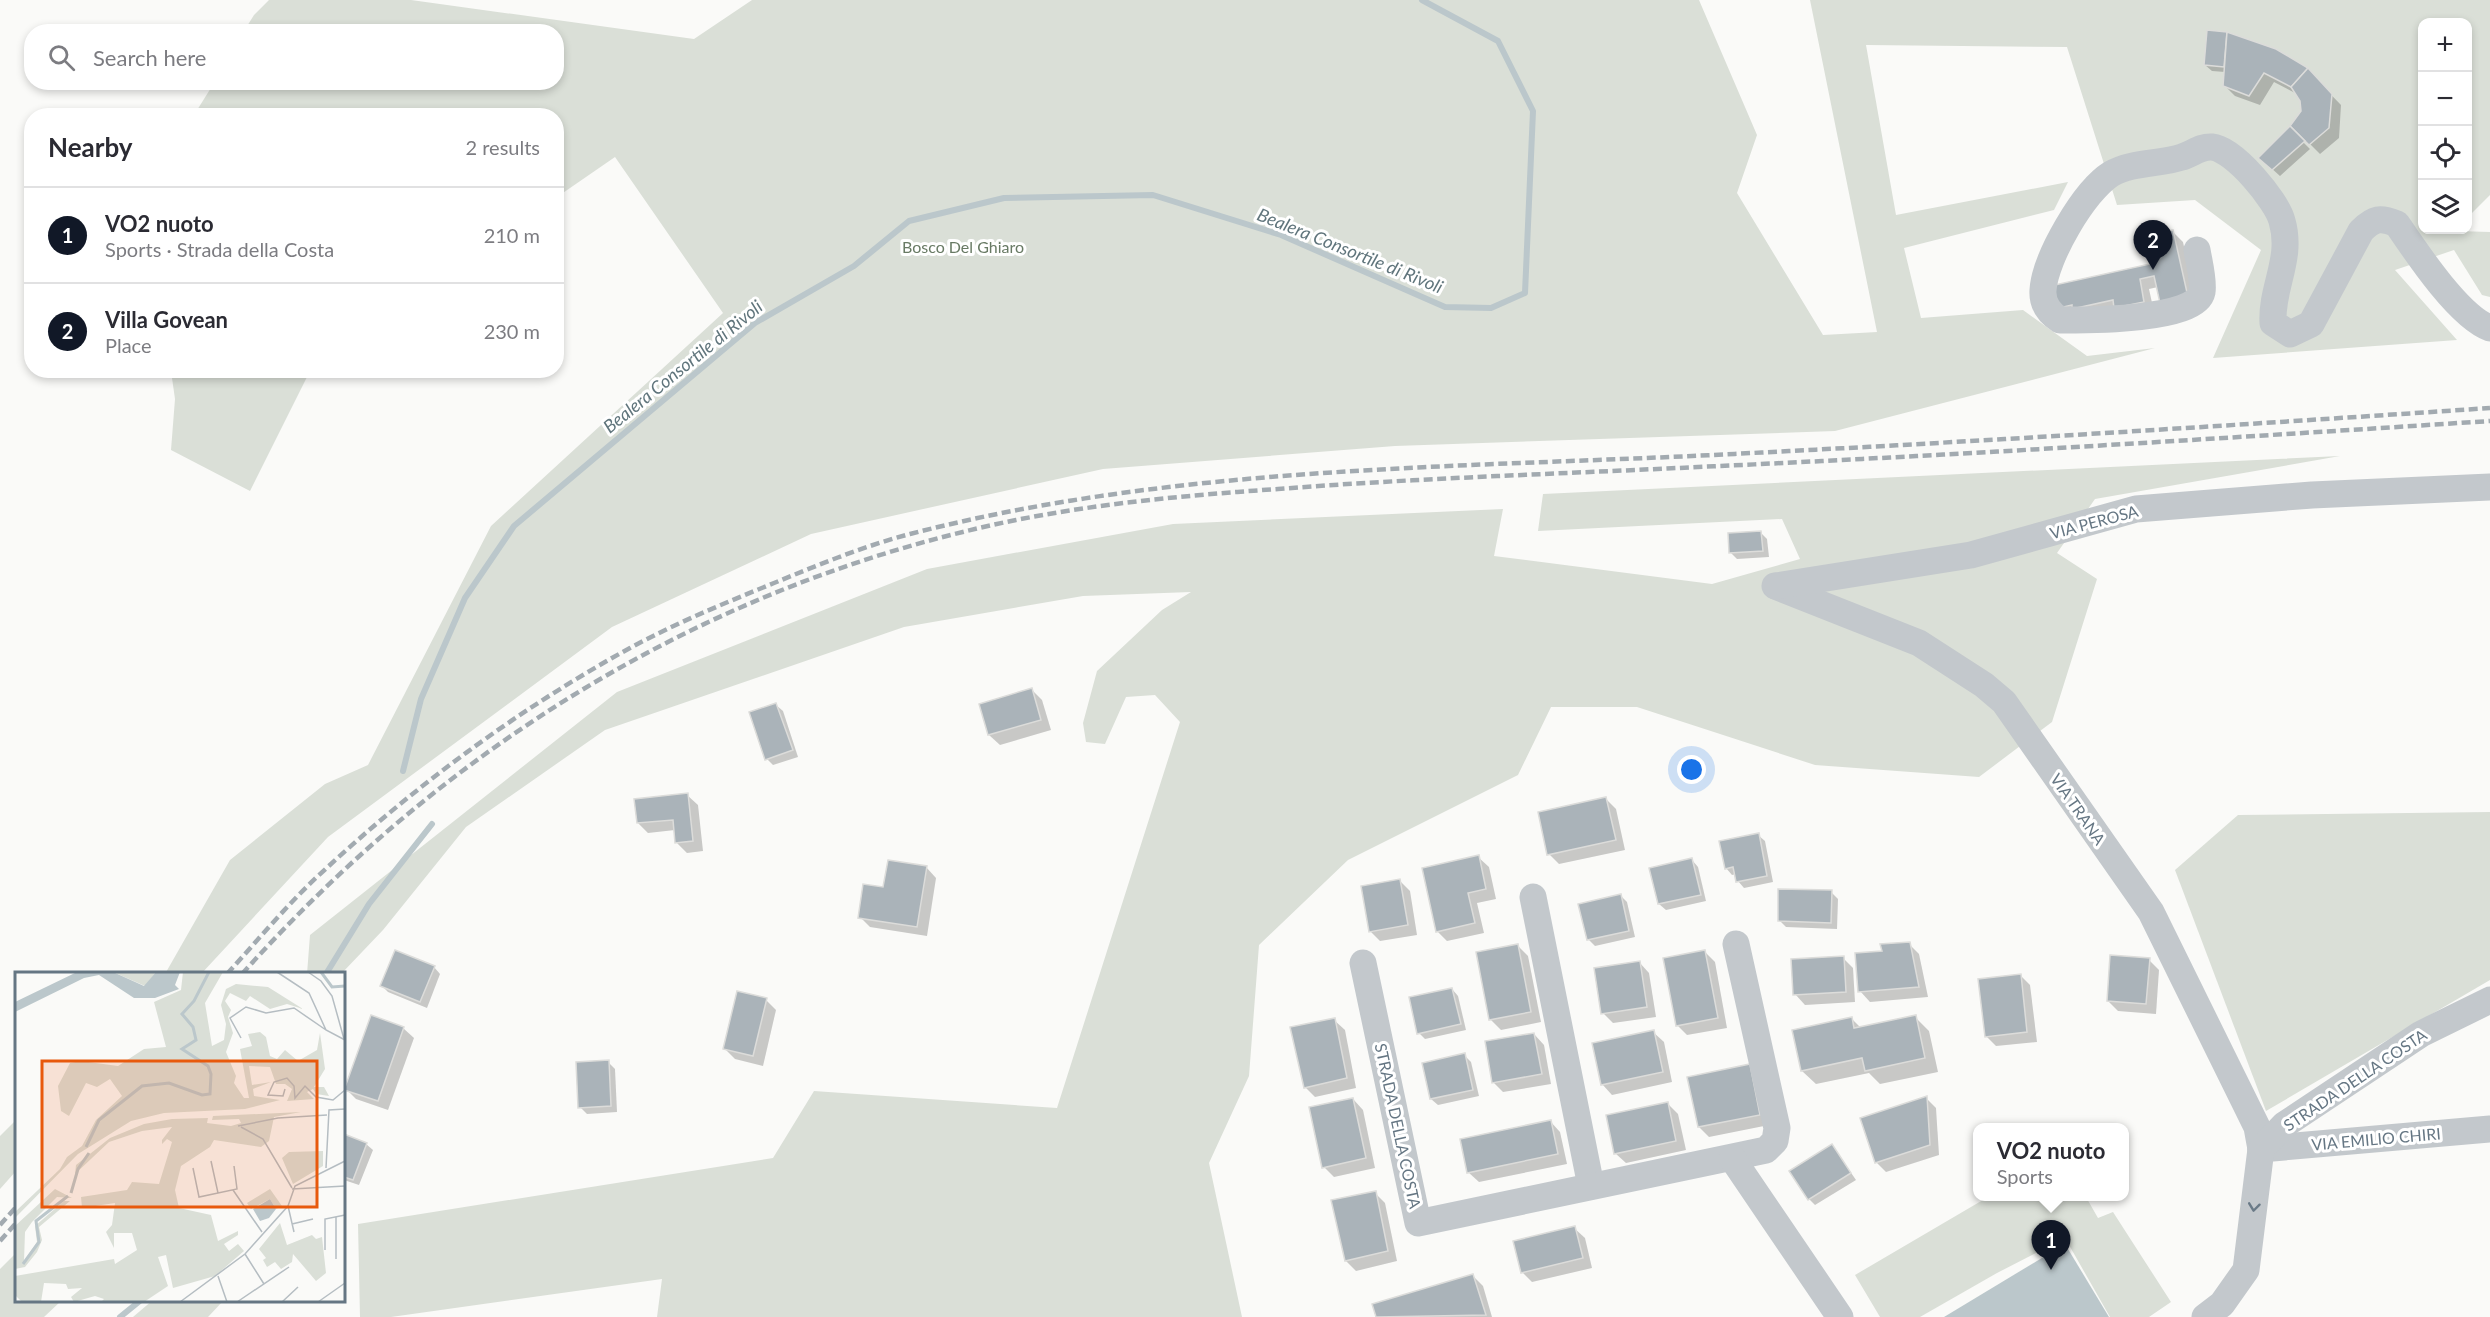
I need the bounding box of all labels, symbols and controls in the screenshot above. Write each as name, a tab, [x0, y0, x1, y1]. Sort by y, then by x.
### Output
map controls	[2418, 18, 2472, 234]
button: +	[2418, 18, 2472, 72]
search box	[24, 24, 564, 90]
icon: search	[45, 41, 78, 74]
text: Search here	[93, 44, 206, 71]
button: −	[2418, 72, 2472, 126]
button: locate	[2418, 126, 2472, 180]
text: Nearby	[48, 131, 133, 163]
text: 2 results	[465, 135, 540, 159]
button: layers	[2418, 180, 2472, 234]
water label: Bealera Consortile di Rivoli	[1254, 203, 1446, 297]
text: VO2 nuoto	[105, 210, 214, 237]
pin: 2	[2134, 220, 2172, 270]
text: 1	[62, 223, 73, 247]
text: 210 m	[484, 223, 540, 247]
text: Sports · Strada della Costa	[105, 237, 334, 261]
park label: Bosco Del Ghiaro	[902, 237, 1024, 256]
water label: Bealera Consortile di Rivoli	[598, 295, 766, 437]
text: Villa Govean	[105, 306, 228, 333]
text: 2	[62, 319, 73, 343]
text: 230 m	[484, 319, 540, 343]
text: Place	[105, 333, 152, 357]
street label: VIA PEROSA	[2048, 501, 2140, 542]
your location	[1677, 755, 1706, 784]
street label: VIA TRANA	[2047, 769, 2110, 848]
inset map	[15, 972, 345, 1302]
street label: STRADA DELLA COSTA	[2280, 1024, 2430, 1135]
street label: STRADA DELLA COSTA	[1372, 1041, 1425, 1210]
popup	[1973, 1123, 2129, 1201]
street label: VIA EMILIO CHIRI	[2310, 1123, 2441, 1154]
text: VO2 nuoto	[1997, 1137, 2105, 1164]
text: Sports	[1997, 1164, 2053, 1188]
one-way arrow	[2248, 1203, 2261, 1212]
pin: 1	[2032, 1220, 2070, 1270]

